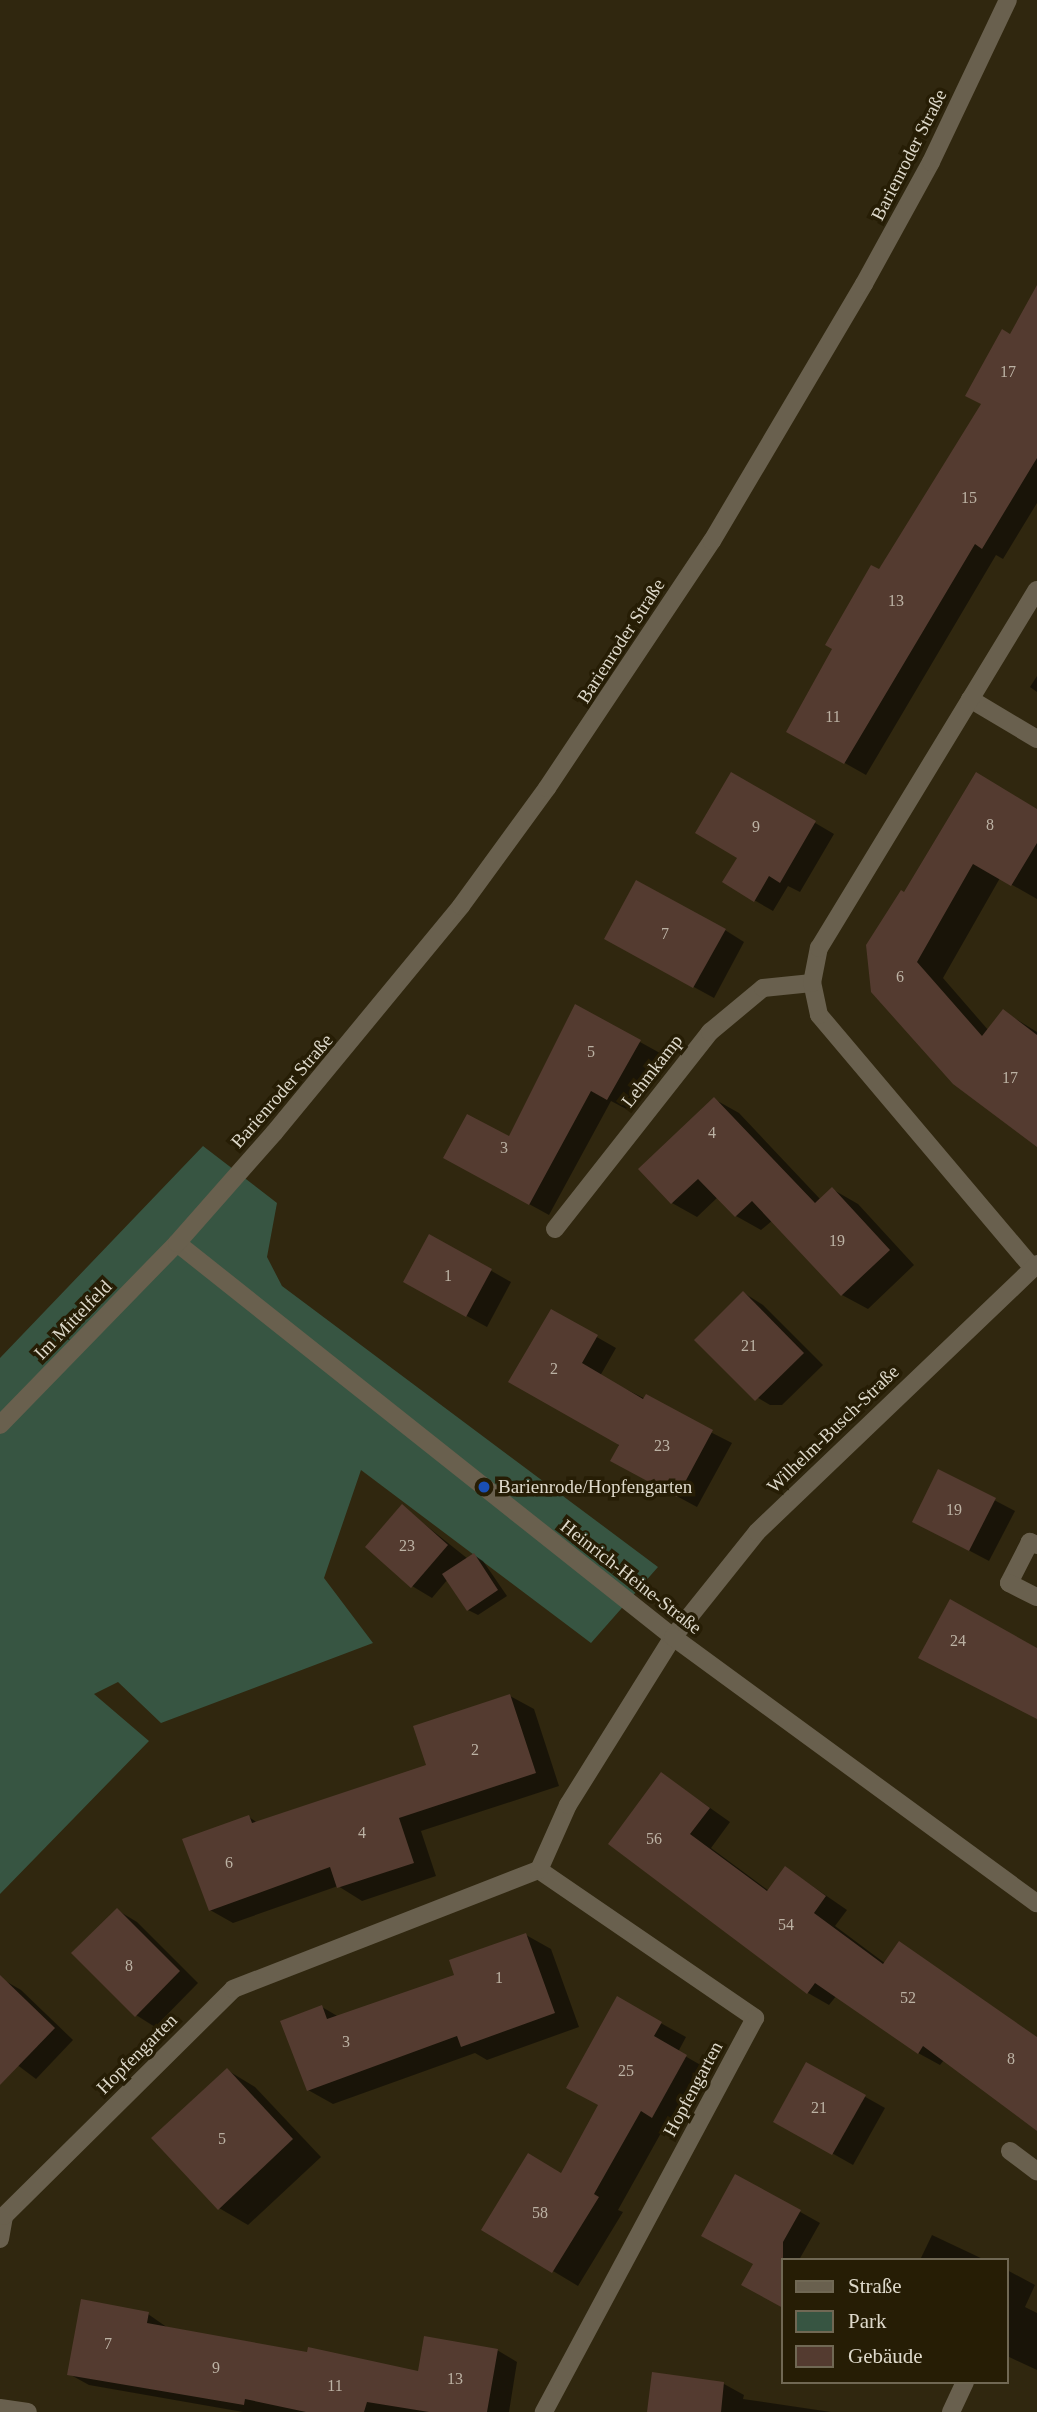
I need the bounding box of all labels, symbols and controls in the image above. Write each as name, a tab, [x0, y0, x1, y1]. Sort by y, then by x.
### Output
street label: Barienroder Straße	[866, 86, 952, 224]
house number: 17	[1000, 362, 1016, 382]
house number: 15	[961, 488, 977, 508]
street label: Barienroder Straße	[572, 574, 670, 708]
house number: 13	[888, 591, 904, 611]
house number: 11	[825, 707, 841, 727]
house number: 8	[986, 815, 994, 835]
house number: 9	[752, 817, 760, 837]
house number: 7	[661, 924, 669, 944]
house number: 6	[896, 967, 904, 987]
street label: Barienroder Straße	[226, 1029, 338, 1153]
street label: Lehmkamp	[616, 1030, 688, 1112]
house number: 5	[587, 1042, 595, 1062]
house number: 17	[1002, 1068, 1018, 1088]
house number: 4	[708, 1123, 716, 1143]
house number: 3	[500, 1138, 508, 1158]
house number: 19	[829, 1231, 845, 1251]
house number: 1	[444, 1266, 452, 1286]
street label: Im Mittelfeld	[29, 1275, 117, 1365]
house number: 21	[741, 1336, 757, 1356]
house number: 2	[550, 1359, 558, 1379]
street label: Wilhelm-Busch-Straße	[762, 1360, 904, 1498]
house number: 23	[654, 1436, 670, 1456]
place label: Barienrode/Hopfengarten	[498, 1476, 692, 1498]
marker: Barienrode/Hopfengarten	[476, 1479, 492, 1495]
house number: 19	[946, 1500, 962, 1520]
street label: Heinrich-Heine-Straße	[556, 1515, 706, 1639]
house number: 23	[399, 1536, 415, 1556]
house number: 24	[950, 1631, 966, 1651]
house number: 2	[471, 1740, 479, 1760]
house number: 4	[358, 1823, 366, 1843]
house number: 56	[646, 1829, 662, 1849]
house number: 6	[225, 1853, 233, 1873]
house number: 54	[778, 1915, 794, 1935]
house number: 8	[125, 1956, 133, 1976]
house number: 1	[495, 1968, 503, 1988]
house number: 52	[900, 1988, 916, 2008]
street label: Hopfengarten	[92, 2009, 182, 2099]
house number: 3	[342, 2032, 350, 2052]
street label: Hopfengarten	[658, 2038, 728, 2140]
house number: 8	[1007, 2049, 1015, 2069]
house number: 25	[618, 2061, 634, 2081]
house number: 21	[811, 2098, 827, 2118]
house number: 5	[218, 2129, 226, 2149]
house number: 58	[532, 2203, 548, 2223]
legend	[782, 2258, 1009, 2384]
text: Straße	[848, 2274, 902, 2298]
text: Park	[848, 2309, 887, 2333]
house number: 7	[104, 2334, 112, 2354]
text: Gebäude	[848, 2344, 923, 2368]
house number: 9	[212, 2358, 220, 2378]
house number: 13	[447, 2369, 463, 2389]
house number: 11	[327, 2376, 343, 2396]

